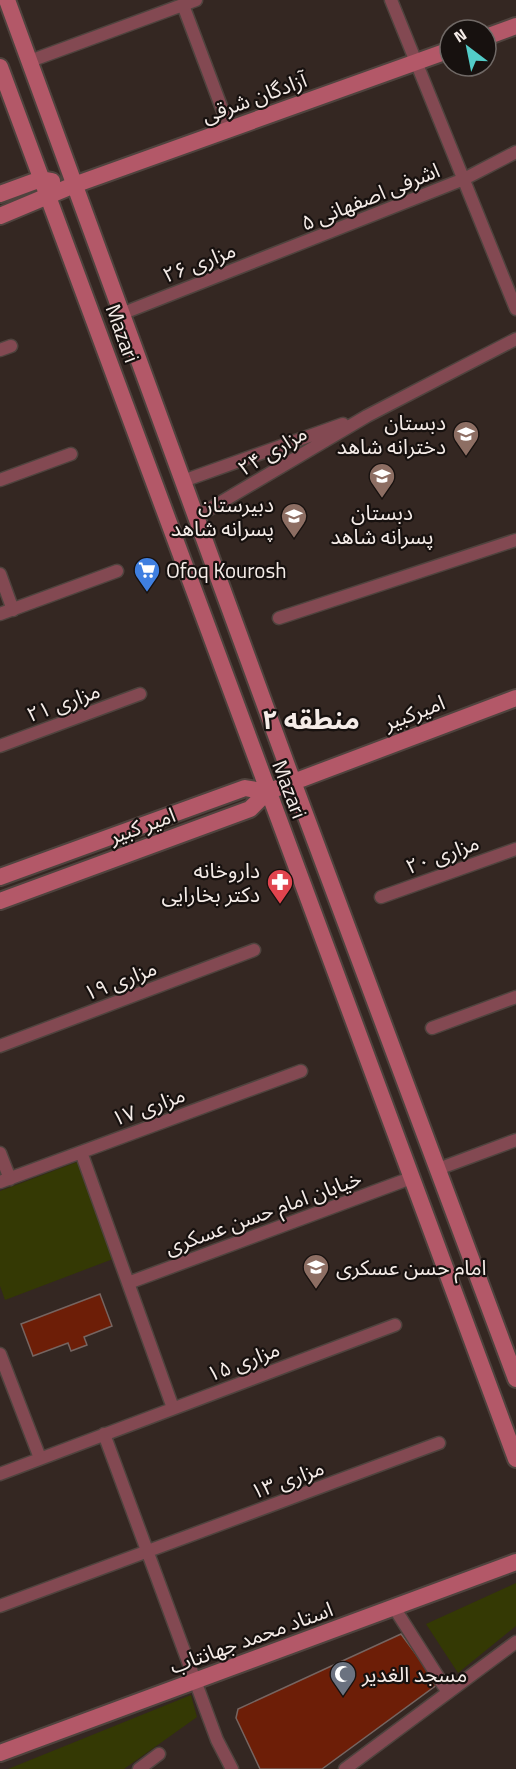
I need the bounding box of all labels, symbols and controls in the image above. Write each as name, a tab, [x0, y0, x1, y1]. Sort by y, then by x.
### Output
north arrow	[438, 18, 498, 78]
text: N	[449, 22, 471, 48]
street label: آزادگان شرقی	[197, 63, 312, 131]
street label: اشرفی اصفهانی ۵	[296, 154, 444, 238]
street label: مزاری ۲۶	[158, 233, 240, 291]
street label: Mazari	[98, 299, 148, 367]
place label: دبستان دخترانه شاهد	[337, 406, 446, 462]
street label: مزاری ۲۴	[231, 417, 313, 483]
school or university icon: دبستان دخترانه شاهد	[451, 419, 481, 457]
school or university icon: دبستان پسرانه شاهد	[367, 461, 397, 499]
place label: دبیرستان پسرانه شاهد	[171, 488, 274, 544]
place label: دبستان پسرانه شاهد	[330, 496, 434, 552]
school or university icon: دبیرستان پسرانه شاهد	[279, 501, 309, 539]
place label: Ofoq Kourosh	[166, 554, 286, 586]
supermarket icon: Ofoq Kourosh	[132, 555, 162, 593]
street label: مزاری ۲۱	[22, 674, 104, 730]
street label: امیرکبیر	[378, 686, 449, 739]
district label: منطقه ۲	[262, 698, 360, 739]
street label: Mazari	[264, 755, 316, 823]
street label: امیر کبیر	[103, 798, 180, 852]
street label: مزاری ۲۰	[401, 826, 483, 882]
place label: داروخانه دکتر بخارایی	[162, 854, 260, 910]
pharmacy icon: داروخانه دکتر بخارایی	[265, 867, 295, 905]
street label: مزاری ۱۹	[79, 951, 161, 1009]
street label: مزاری ۱۷	[107, 1078, 189, 1134]
street label: خیابان امام حسن عسکری	[160, 1161, 366, 1263]
place label: امام حسن عسکری	[336, 1251, 486, 1284]
school or university icon: امام حسن عسکری	[301, 1252, 331, 1290]
street label: مزاری ۱۵	[202, 1332, 284, 1390]
street label: مزاری ۱۳	[246, 1451, 328, 1507]
street label: استاد محمد جهانتاب	[165, 1593, 337, 1681]
place label: مسجد الغدیر	[361, 1658, 467, 1690]
mosque icon: مسجد الغدیر	[328, 1659, 358, 1697]

